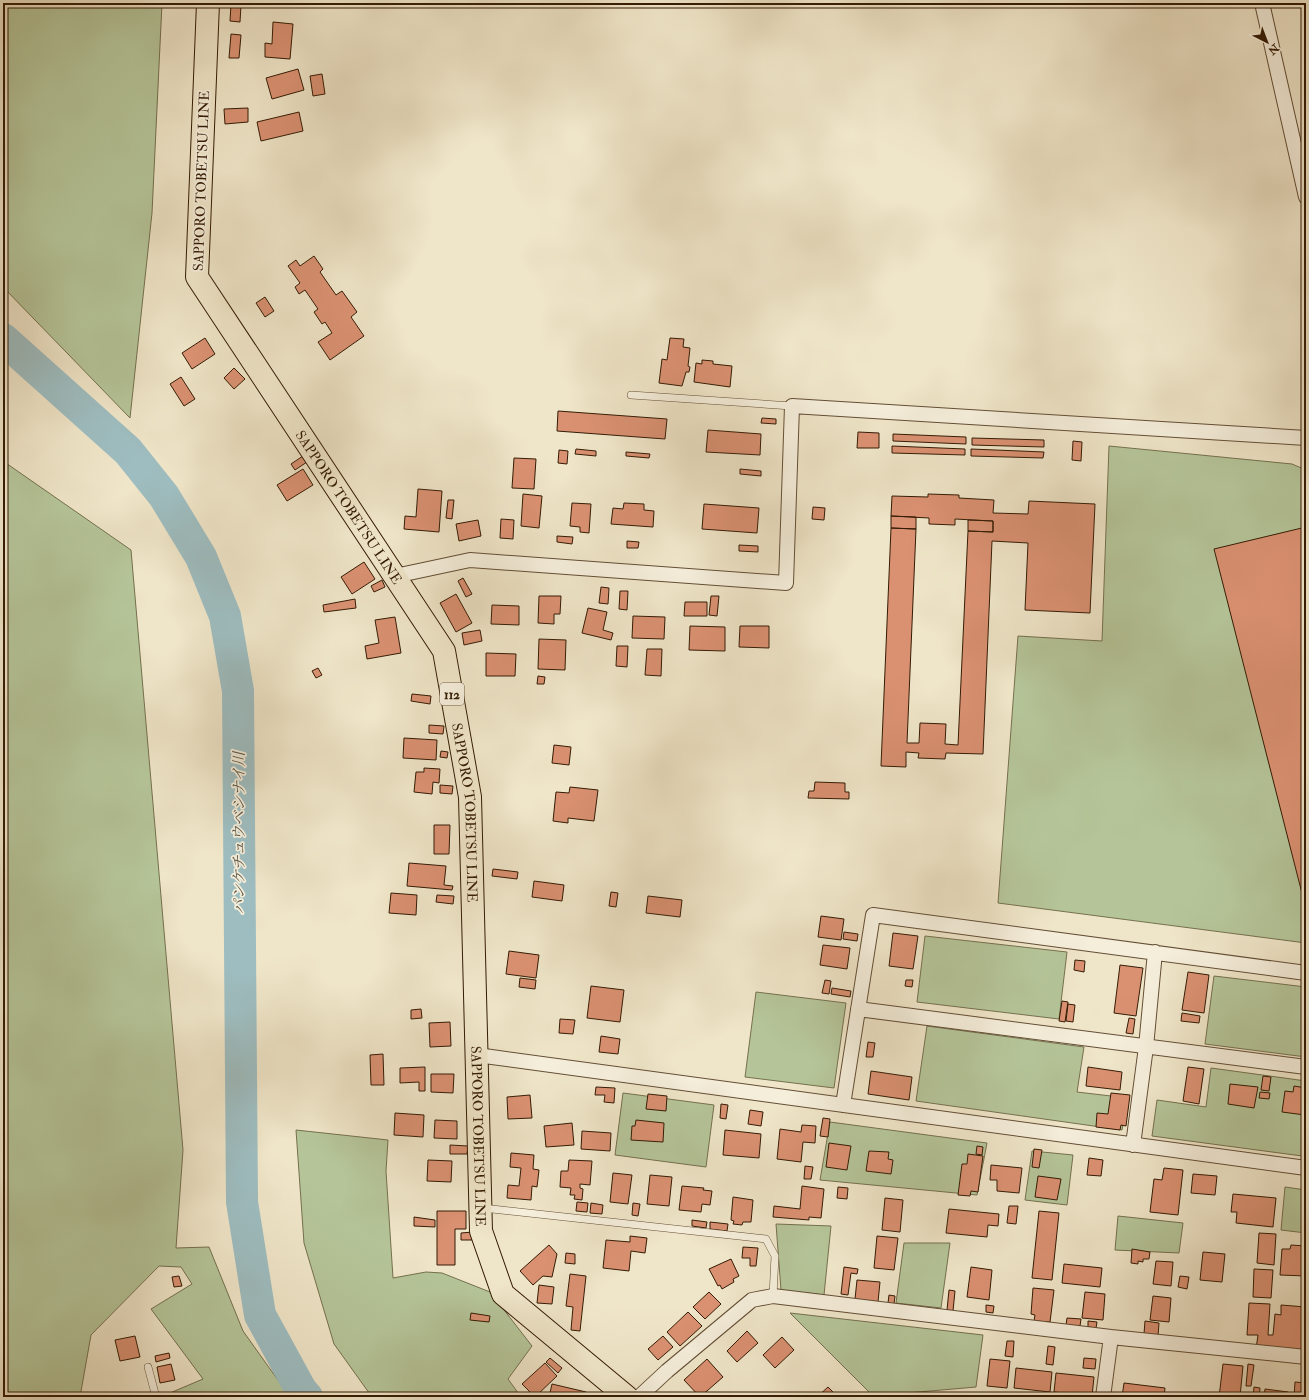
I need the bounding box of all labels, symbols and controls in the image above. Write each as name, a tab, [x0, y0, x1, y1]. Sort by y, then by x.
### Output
north arrow	[1247, 22, 1287, 62]
text: N	[1264, 40, 1282, 58]
street label: SAPPORO TOBETSU LINE	[190, 91, 213, 272]
street label: SAPPORO TOBETSU LINE	[292, 427, 405, 587]
road number: 112	[440, 683, 464, 705]
street label: SAPPORO TOBETSU LINE	[448, 722, 481, 903]
water label: パンケチュウベシナイ川	[230, 750, 249, 914]
street label: SAPPORO TOBETSU LINE	[467, 1046, 489, 1227]

